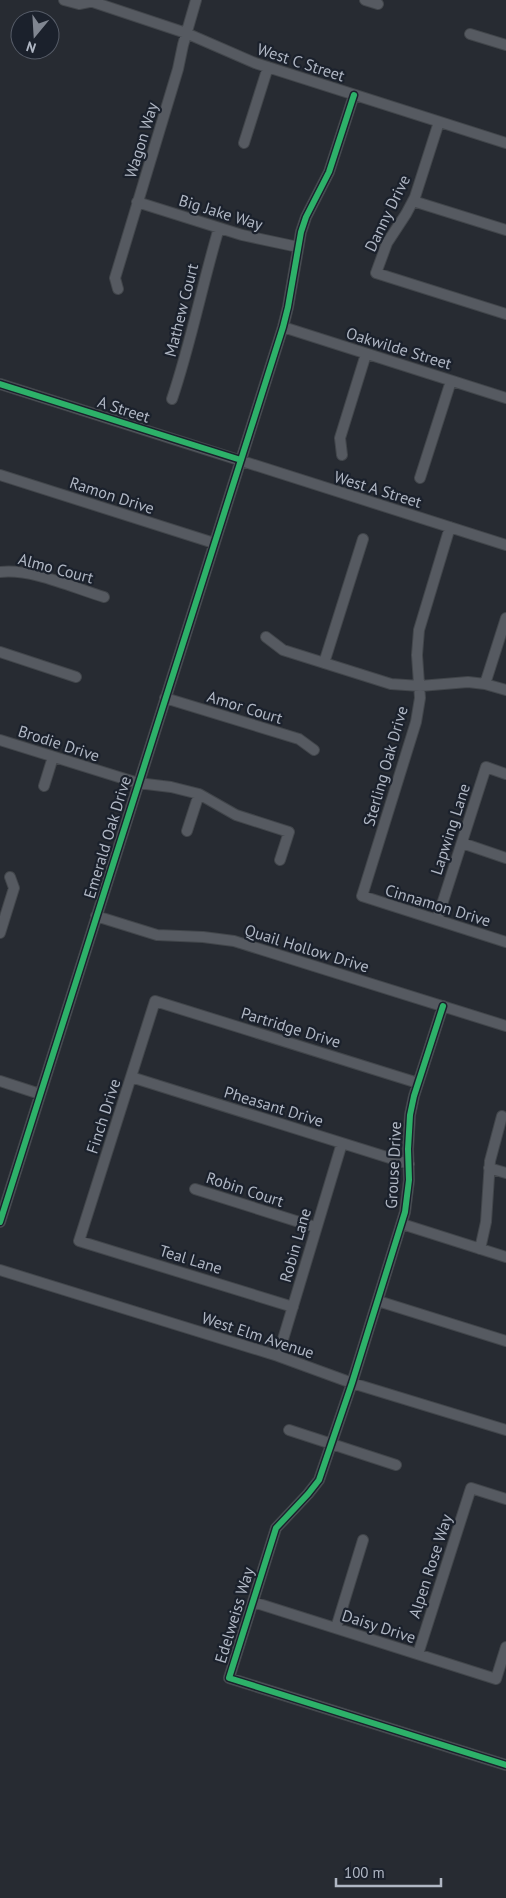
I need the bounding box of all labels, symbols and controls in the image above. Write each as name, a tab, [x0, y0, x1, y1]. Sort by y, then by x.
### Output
north arrow	[10, 10, 60, 60]
text: N	[24, 37, 38, 57]
street label: West C Street	[255, 38, 348, 86]
street label: Wagon Way	[120, 99, 162, 180]
street label: Danny Drive	[360, 171, 414, 255]
street label: Big Jake Way	[177, 190, 266, 234]
street label: Mathew Court	[160, 261, 202, 359]
street label: Oakwilde Street	[344, 322, 455, 374]
street label: A Street	[95, 391, 153, 427]
street label: West A Street	[332, 466, 425, 512]
street label: Ramon Drive	[67, 472, 157, 518]
street label: Almo Court	[16, 548, 96, 588]
street label: Amor Court	[205, 686, 286, 728]
street label: Sterling Oak Drive	[358, 704, 412, 828]
street label: Brodie Drive	[16, 720, 102, 766]
street label: Emerald Oak Drive	[79, 773, 135, 901]
street label: Lapwing Lane	[426, 781, 474, 877]
street label: Cinnamon Drive	[383, 879, 493, 931]
street label: Quail Hollow Drive	[242, 920, 372, 976]
street label: Partridge Drive	[239, 1002, 343, 1052]
street label: Finch Drive	[82, 1076, 124, 1156]
street label: Pheasant Drive	[222, 1081, 326, 1131]
street label: Grouse Drive	[381, 1121, 405, 1209]
street label: Robin Court	[204, 1167, 287, 1211]
street label: Robin Lane	[275, 1206, 315, 1284]
street label: Teal Lane	[157, 1240, 225, 1278]
street label: West Elm Avenue	[199, 1307, 317, 1363]
street label: Alpen Rose Way	[404, 1511, 456, 1620]
street label: Edelweiss Way	[210, 1564, 258, 1665]
street label: Daisy Drive	[340, 1605, 418, 1647]
scale bar	[336, 1856, 441, 1888]
text: 100 m	[344, 1863, 385, 1882]

